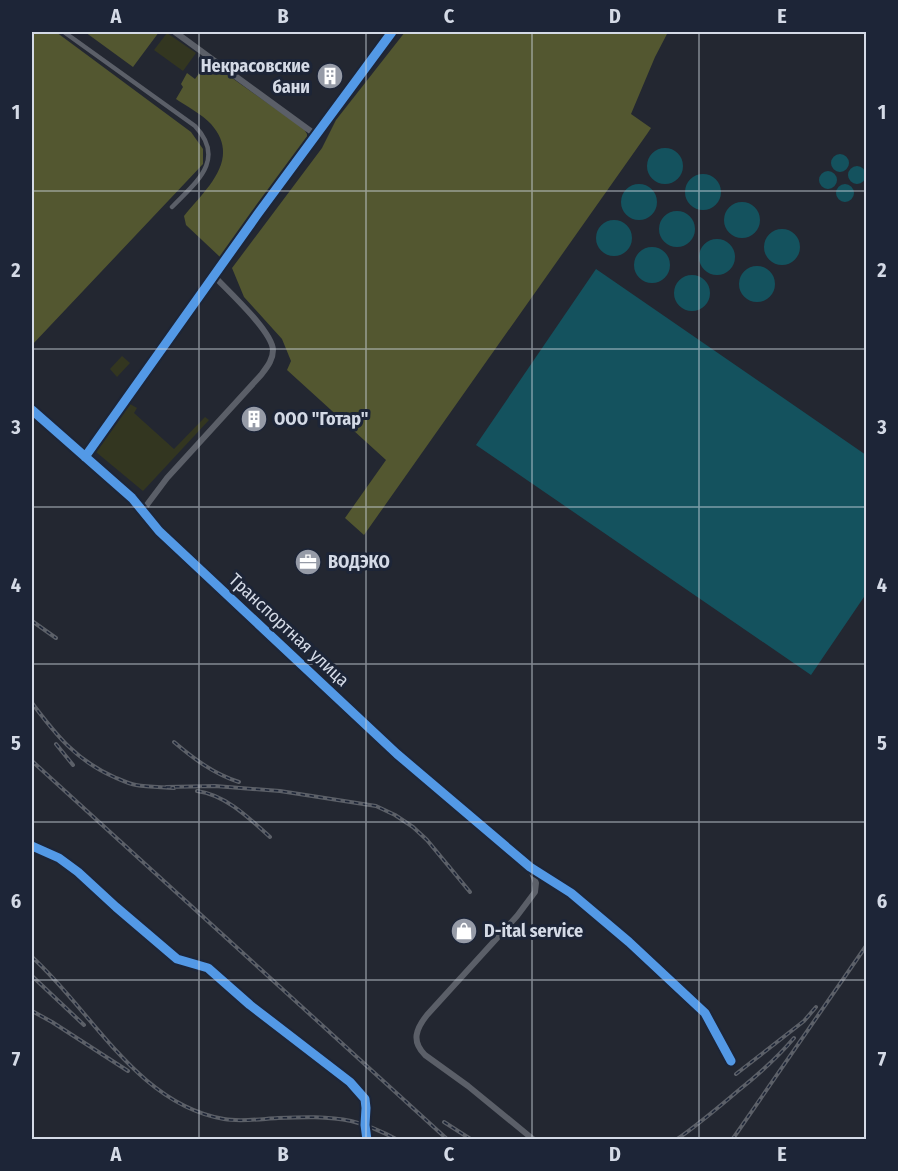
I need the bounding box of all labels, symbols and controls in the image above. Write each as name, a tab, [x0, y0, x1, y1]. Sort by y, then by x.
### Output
text: A	[110, 4, 123, 28]
text: B	[277, 4, 289, 28]
text: C	[444, 4, 455, 28]
text: D	[609, 4, 621, 28]
text: E	[777, 4, 787, 28]
place label: Некрасовские бани	[201, 55, 310, 98]
building icon: Некрасовские бани	[315, 61, 345, 91]
text: 1	[12, 100, 20, 124]
text: 1	[878, 100, 886, 124]
text: 2	[10, 258, 21, 282]
text: 2	[876, 258, 887, 282]
building icon: ООО "Готар"	[239, 404, 269, 434]
place label: ООО "Готар"	[274, 408, 368, 430]
text: 3	[10, 415, 21, 439]
text: 3	[876, 415, 887, 439]
office icon: ВОДЭКО	[293, 547, 323, 577]
place label: ВОДЭКО	[328, 551, 390, 573]
street label: Транспортная улица	[224, 569, 354, 691]
text: 4	[11, 573, 21, 597]
text: 4	[877, 573, 887, 597]
text: 5	[11, 731, 21, 755]
text: 5	[877, 731, 887, 755]
text: 6	[11, 889, 21, 913]
text: 6	[877, 889, 887, 913]
shop icon: D-ital service	[449, 916, 479, 946]
place label: D-ital service	[484, 920, 583, 942]
text: 7	[12, 1047, 21, 1071]
text: 7	[878, 1047, 887, 1071]
text: A	[110, 1142, 123, 1166]
text: B	[277, 1142, 289, 1166]
text: C	[444, 1142, 455, 1166]
text: D	[609, 1142, 621, 1166]
text: E	[777, 1142, 787, 1166]

